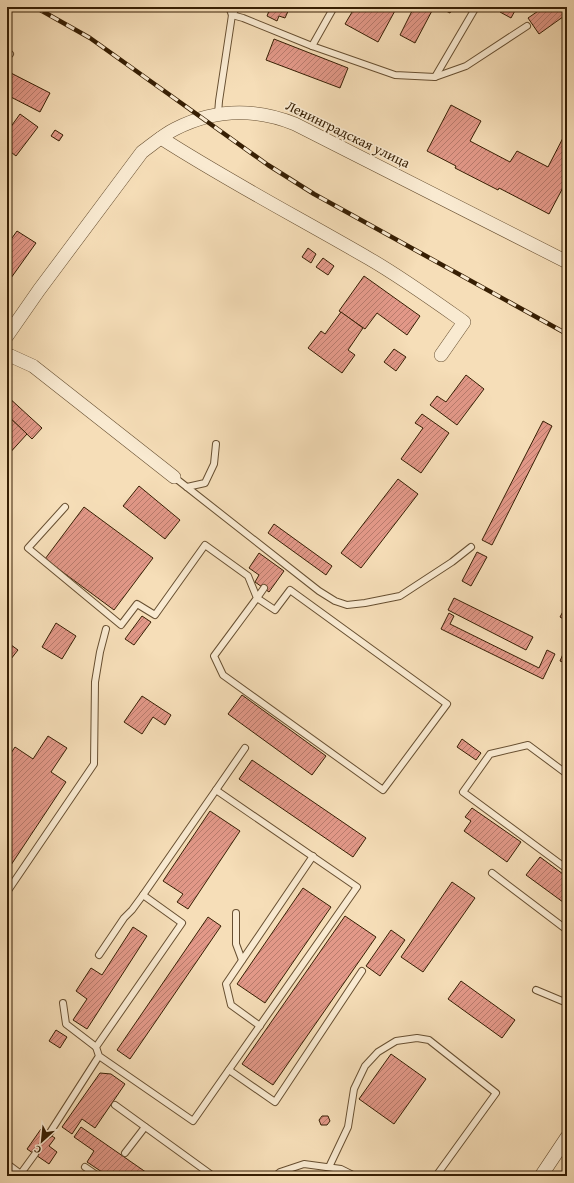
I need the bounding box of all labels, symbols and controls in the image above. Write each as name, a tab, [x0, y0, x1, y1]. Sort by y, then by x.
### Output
street label: Ленинградская улица	[283, 95, 414, 173]
north arrow	[22, 1121, 62, 1161]
text: С	[31, 1141, 44, 1158]

